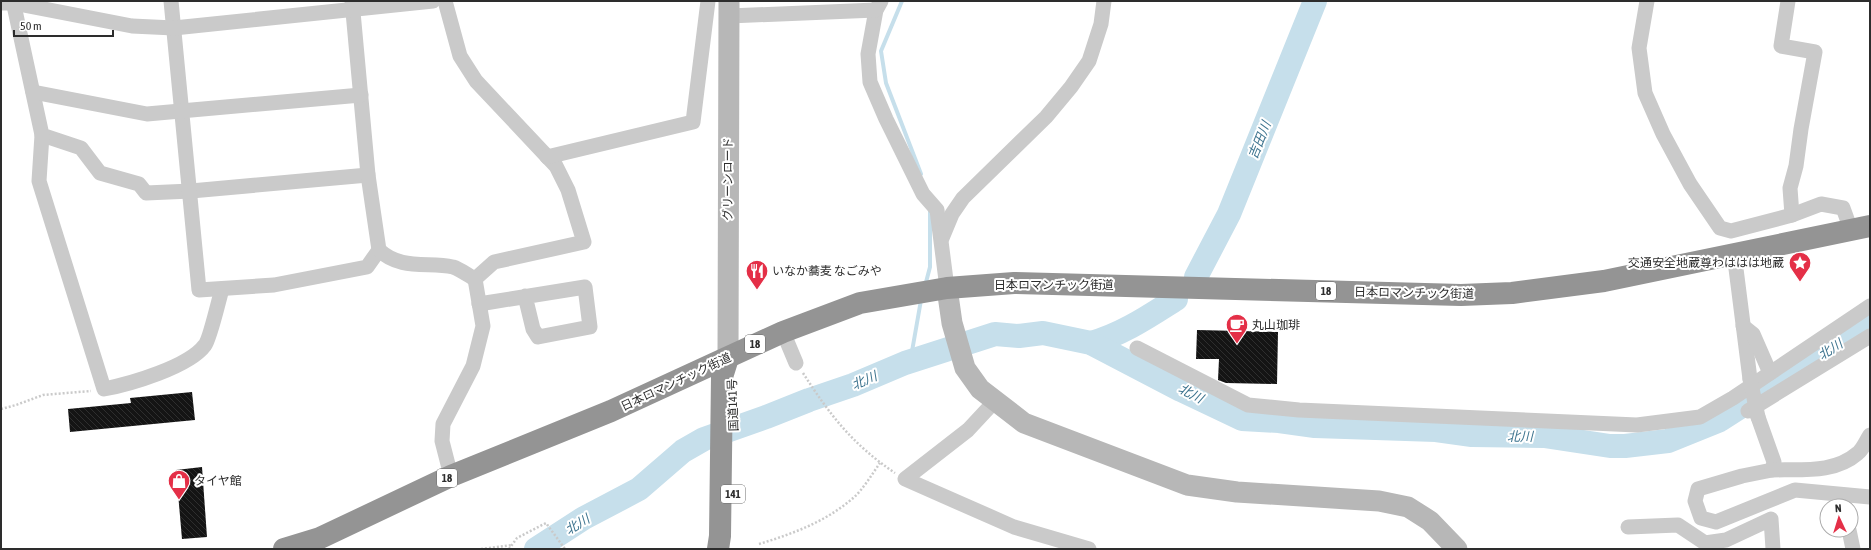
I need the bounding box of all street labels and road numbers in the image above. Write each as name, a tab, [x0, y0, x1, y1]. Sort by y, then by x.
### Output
street label: グリーンロード	[721, 137, 735, 221]
street label: 日本ロマンチック街道	[994, 278, 1114, 292]
road number: 18	[1316, 282, 1336, 300]
street label: 日本ロマンチック街道	[1354, 285, 1474, 301]
road number: 18	[745, 335, 765, 353]
street label: 日本ロマンチック街道	[619, 350, 733, 414]
street label: 国道141号	[725, 378, 741, 432]
road number: 18	[437, 469, 457, 487]
road number: 141	[721, 485, 745, 503]

